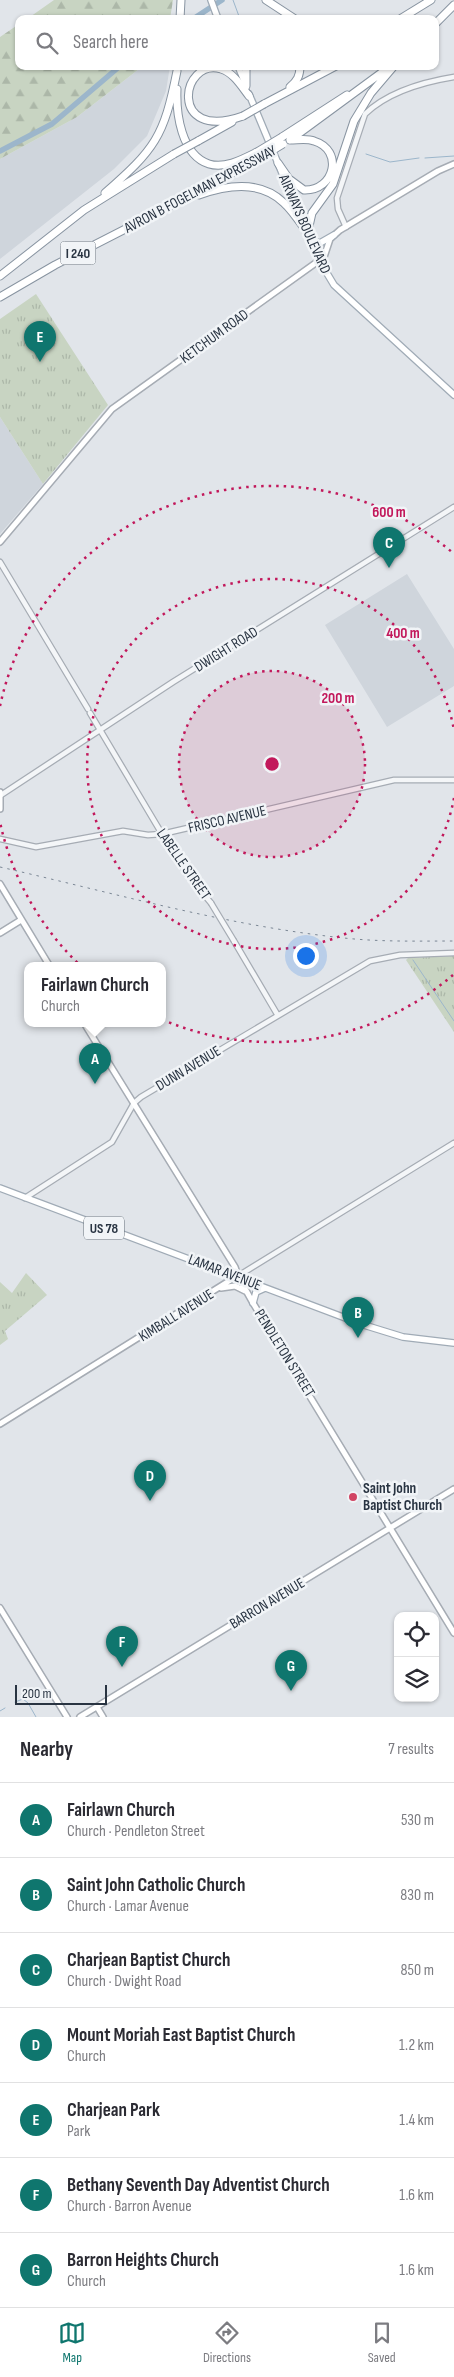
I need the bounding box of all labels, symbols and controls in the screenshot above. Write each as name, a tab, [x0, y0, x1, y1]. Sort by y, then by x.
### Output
search box	[15, 15, 439, 70]
icon: search	[33, 29, 61, 57]
text: Search here	[73, 31, 149, 54]
street label: AVRON B FOGELMAN EXPRESSWAY	[120, 141, 280, 238]
street label: AIRWAYS BOULEVARD	[274, 171, 335, 277]
road number: I 240	[60, 242, 96, 264]
street label: KETCHUM ROAD	[176, 305, 252, 368]
pin: E	[24, 321, 56, 362]
text: 600 m	[372, 503, 406, 522]
pin: C	[373, 527, 405, 568]
street label: DWIGHT ROAD	[191, 622, 262, 676]
text: 400 m	[386, 624, 420, 643]
text: 200 m	[321, 689, 355, 708]
centre of rings	[263, 755, 281, 773]
street label: FRISCO AVENUE	[186, 801, 268, 838]
street label: LABELLE STREET	[152, 825, 215, 904]
your location	[293, 943, 319, 969]
popup	[24, 962, 166, 1027]
text: Fairlawn Church	[41, 974, 149, 997]
text: Church	[41, 997, 80, 1016]
street label: DUNN AVENUE	[152, 1042, 224, 1095]
pin: A	[79, 1043, 111, 1084]
road number: US 78	[84, 1216, 124, 1240]
street label: LAMAR AVENUE	[186, 1250, 264, 1295]
street label: KIMBALL AVENUE	[135, 1285, 218, 1346]
pin: B	[342, 1297, 374, 1338]
street label: PENDLETON STREET	[250, 1306, 319, 1401]
pin: D	[134, 1460, 166, 1501]
place label: Saint John Baptist Church	[363, 1479, 442, 1515]
marker: Saint John Baptist Church	[347, 1491, 359, 1503]
street label: BARRON AVENUE	[226, 1574, 308, 1633]
map controls	[394, 1612, 439, 1702]
button: locate	[394, 1612, 439, 1657]
pin: F	[106, 1626, 138, 1667]
pin: G	[275, 1650, 307, 1691]
button: layers	[394, 1657, 439, 1702]
scale bar	[15, 1682, 108, 1705]
text: 200 m	[22, 1685, 51, 1702]
text: Nearby	[20, 1737, 73, 1762]
text: 7 results	[388, 1740, 434, 1759]
text: Fairlawn Church	[67, 1799, 175, 1822]
text: A	[32, 1811, 40, 1830]
text: 530 m	[401, 1811, 434, 1830]
text: Church · Pendleton Street	[67, 1822, 205, 1841]
text: Saint John Catholic Church	[67, 1874, 245, 1897]
text: B	[32, 1886, 40, 1905]
text: 830 m	[400, 1886, 434, 1905]
text: Church · Lamar Avenue	[67, 1897, 189, 1916]
text: Charjean Baptist Church	[67, 1949, 230, 1972]
text: C	[32, 1961, 40, 1980]
text: 850 m	[401, 1961, 434, 1980]
text: Church · Dwight Road	[67, 1972, 181, 1991]
text: Mount Moriah East Baptist Church	[67, 2024, 295, 2047]
text: D	[32, 2036, 40, 2055]
text: 1.2 km	[399, 2036, 434, 2055]
text: Church	[67, 2047, 106, 2066]
text: Charjean Park	[67, 2099, 160, 2122]
text: E	[33, 2111, 39, 2130]
text: 1.4 km	[399, 2111, 434, 2130]
text: Park	[67, 2122, 90, 2141]
text: Bethany Seventh Day Adventist Church	[67, 2174, 330, 2197]
text: F	[33, 2186, 39, 2205]
text: 1.6 km	[399, 2186, 434, 2205]
text: Church · Barron Avenue	[67, 2197, 192, 2216]
text: Barron Heights Church	[67, 2249, 219, 2272]
text: G	[32, 2261, 40, 2280]
text: 1.6 km	[399, 2261, 434, 2280]
text: Church	[67, 2272, 106, 2291]
tab: Map	[58, 2319, 86, 2366]
tab: Directions	[203, 2319, 251, 2366]
tab: Saved	[368, 2319, 396, 2366]

